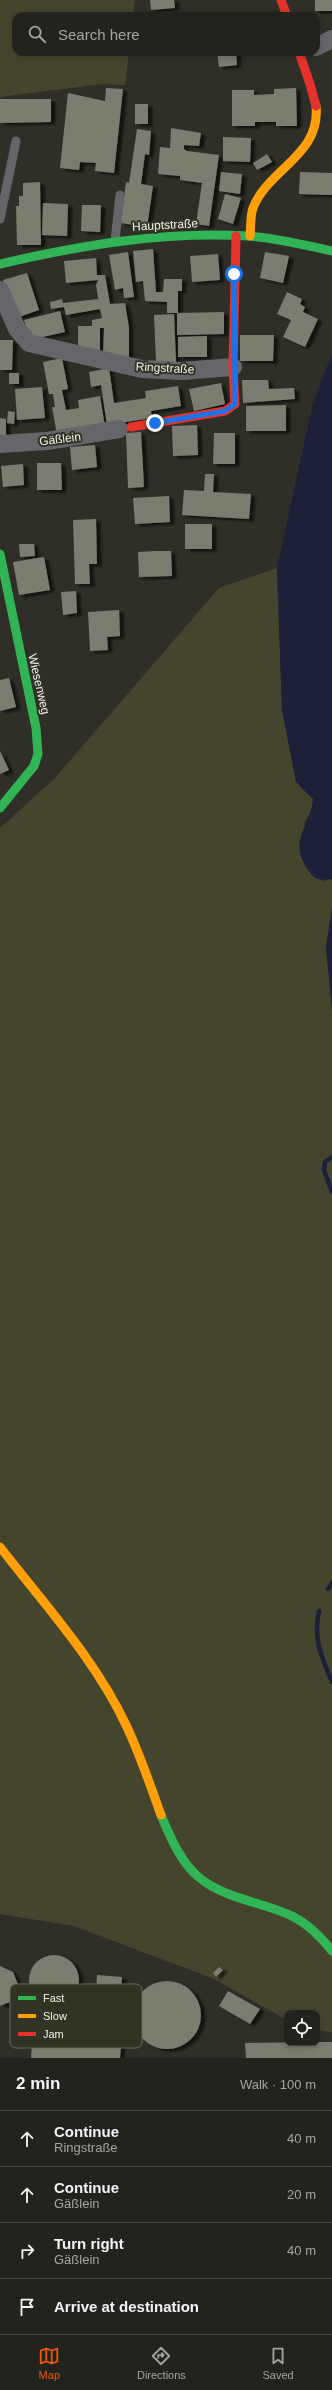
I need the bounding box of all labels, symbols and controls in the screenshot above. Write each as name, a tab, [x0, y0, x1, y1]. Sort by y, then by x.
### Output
search box	[12, 12, 320, 56]
icon: search	[26, 23, 48, 45]
text: Search here	[58, 26, 140, 43]
street label: Hauptstraße	[132, 216, 199, 234]
route start	[225, 265, 243, 283]
street label: Ringstraße	[135, 359, 195, 377]
route end	[146, 414, 164, 432]
street label: Gäßlein	[38, 429, 82, 449]
street label: Wiesenweg	[25, 652, 53, 716]
legend	[10, 1984, 142, 2048]
text: Fast	[43, 1992, 64, 2004]
text: Slow	[43, 2010, 67, 2022]
map controls	[284, 2010, 320, 2046]
button: locate	[284, 2010, 320, 2046]
text: Jam	[43, 2028, 64, 2040]
text: 2 min	[16, 2074, 60, 2093]
text: Walk · 100 m	[240, 2077, 316, 2092]
text: Continue	[54, 2123, 119, 2140]
icon: ahead	[16, 2128, 38, 2150]
text: 40 m	[287, 2131, 316, 2146]
text: Ringstraße	[54, 2140, 118, 2155]
text: Continue	[54, 2179, 119, 2196]
icon: ahead	[16, 2184, 38, 2206]
text: 20 m	[287, 2187, 316, 2202]
text: Gäßlein	[54, 2196, 100, 2211]
text: Turn right	[54, 2235, 124, 2252]
icon: right	[16, 2240, 38, 2262]
text: 40 m	[287, 2243, 316, 2258]
text: Gäßlein	[54, 2252, 100, 2267]
icon: arrive	[16, 2296, 38, 2318]
text: Arrive at destination	[54, 2298, 199, 2315]
tab: Map	[38, 2345, 60, 2381]
tab: Directions	[137, 2345, 186, 2381]
tab: Saved	[262, 2345, 294, 2381]

